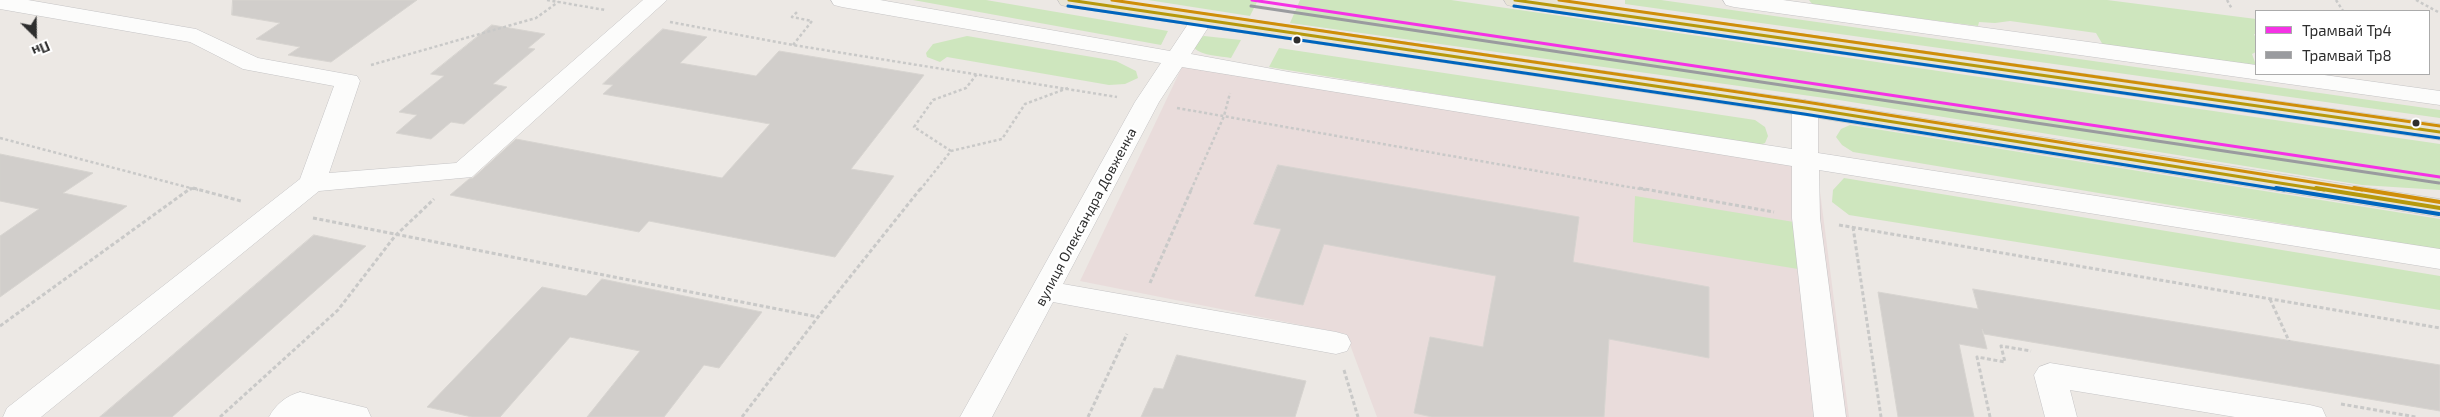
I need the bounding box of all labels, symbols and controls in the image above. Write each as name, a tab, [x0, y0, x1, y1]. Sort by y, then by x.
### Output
north arrow	[10, 10, 60, 60]
legend	[2255, 10, 2430, 75]
text: Трамвай Тр4	[2302, 21, 2392, 39]
unlabelled marker	[1292, 35, 1302, 45]
text: Пн	[29, 38, 53, 61]
text: Трамвай Тр8	[2302, 46, 2392, 64]
unlabelled marker	[2411, 118, 2421, 128]
street label: вулиця Олександра Довженка	[1032, 125, 1140, 309]

